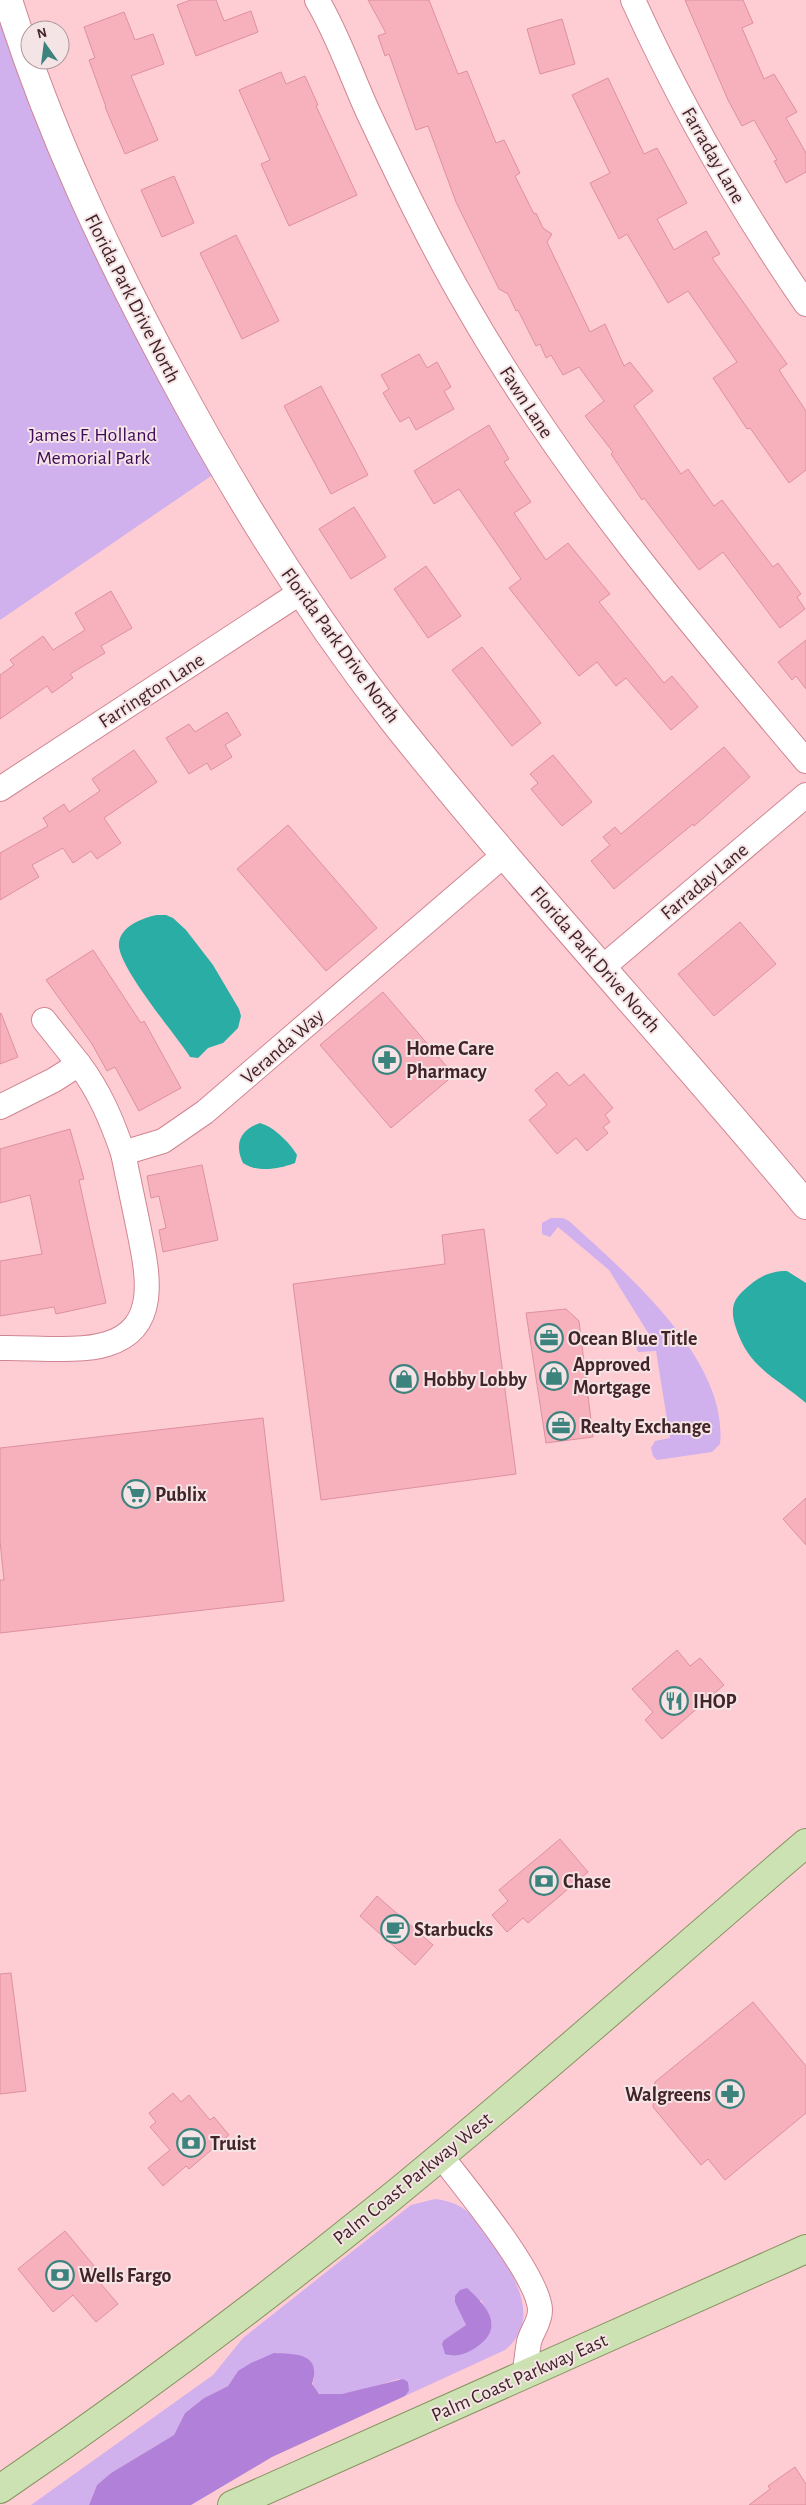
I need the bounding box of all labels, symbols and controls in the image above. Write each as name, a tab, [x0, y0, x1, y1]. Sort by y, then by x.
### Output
north arrow	[20, 20, 70, 70]
text: N	[36, 25, 49, 41]
street label: Farraday Lane	[678, 104, 749, 207]
street label: Florida Park Drive North	[81, 211, 183, 386]
street label: Fawn Lane	[496, 363, 557, 442]
park label: James F. Holland Memorial Park	[29, 425, 157, 468]
street label: Florida Park Drive North	[277, 564, 403, 727]
street label: Farrington Lane	[95, 649, 208, 732]
street label: Farraday Lane	[657, 840, 752, 924]
street label: Florida Park Drive North	[527, 883, 664, 1037]
street label: Veranda Way	[237, 1005, 328, 1088]
place label: Home Care Pharmacy	[406, 1039, 494, 1082]
pharmacy icon: Home Care Pharmacy	[372, 1045, 402, 1075]
office icon: Ocean Blue Title	[534, 1323, 564, 1353]
place label: Ocean Blue Title	[568, 1329, 698, 1349]
place label: Approved Mortgage	[573, 1355, 651, 1398]
shop icon: Approved Mortgage	[539, 1361, 569, 1391]
shop icon: Hobby Lobby	[389, 1364, 419, 1394]
place label: Hobby Lobby	[423, 1370, 527, 1390]
office icon: Realty Exchange	[546, 1411, 576, 1441]
place label: Realty Exchange	[580, 1417, 711, 1437]
supermarket icon: Publix	[121, 1479, 151, 1509]
place label: Publix	[155, 1485, 207, 1505]
restaurant icon: IHOP	[659, 1686, 689, 1716]
place label: IHOP	[693, 1692, 736, 1712]
bank icon: Chase	[529, 1866, 559, 1896]
place label: Chase	[563, 1872, 611, 1892]
cafe icon: Starbucks	[380, 1914, 410, 1944]
place label: Starbucks	[414, 1920, 493, 1940]
pharmacy icon: Walgreens	[715, 2079, 745, 2109]
place label: Walgreens	[625, 2085, 711, 2105]
street label: Palm Coast Parkway West	[329, 2108, 496, 2249]
bank icon: Truist	[176, 2128, 206, 2158]
place label: Truist	[210, 2134, 256, 2154]
bank icon: Wells Fargo	[45, 2260, 75, 2290]
place label: Wells Fargo	[79, 2266, 172, 2286]
street label: Palm Coast Parkway East	[428, 2330, 611, 2426]

